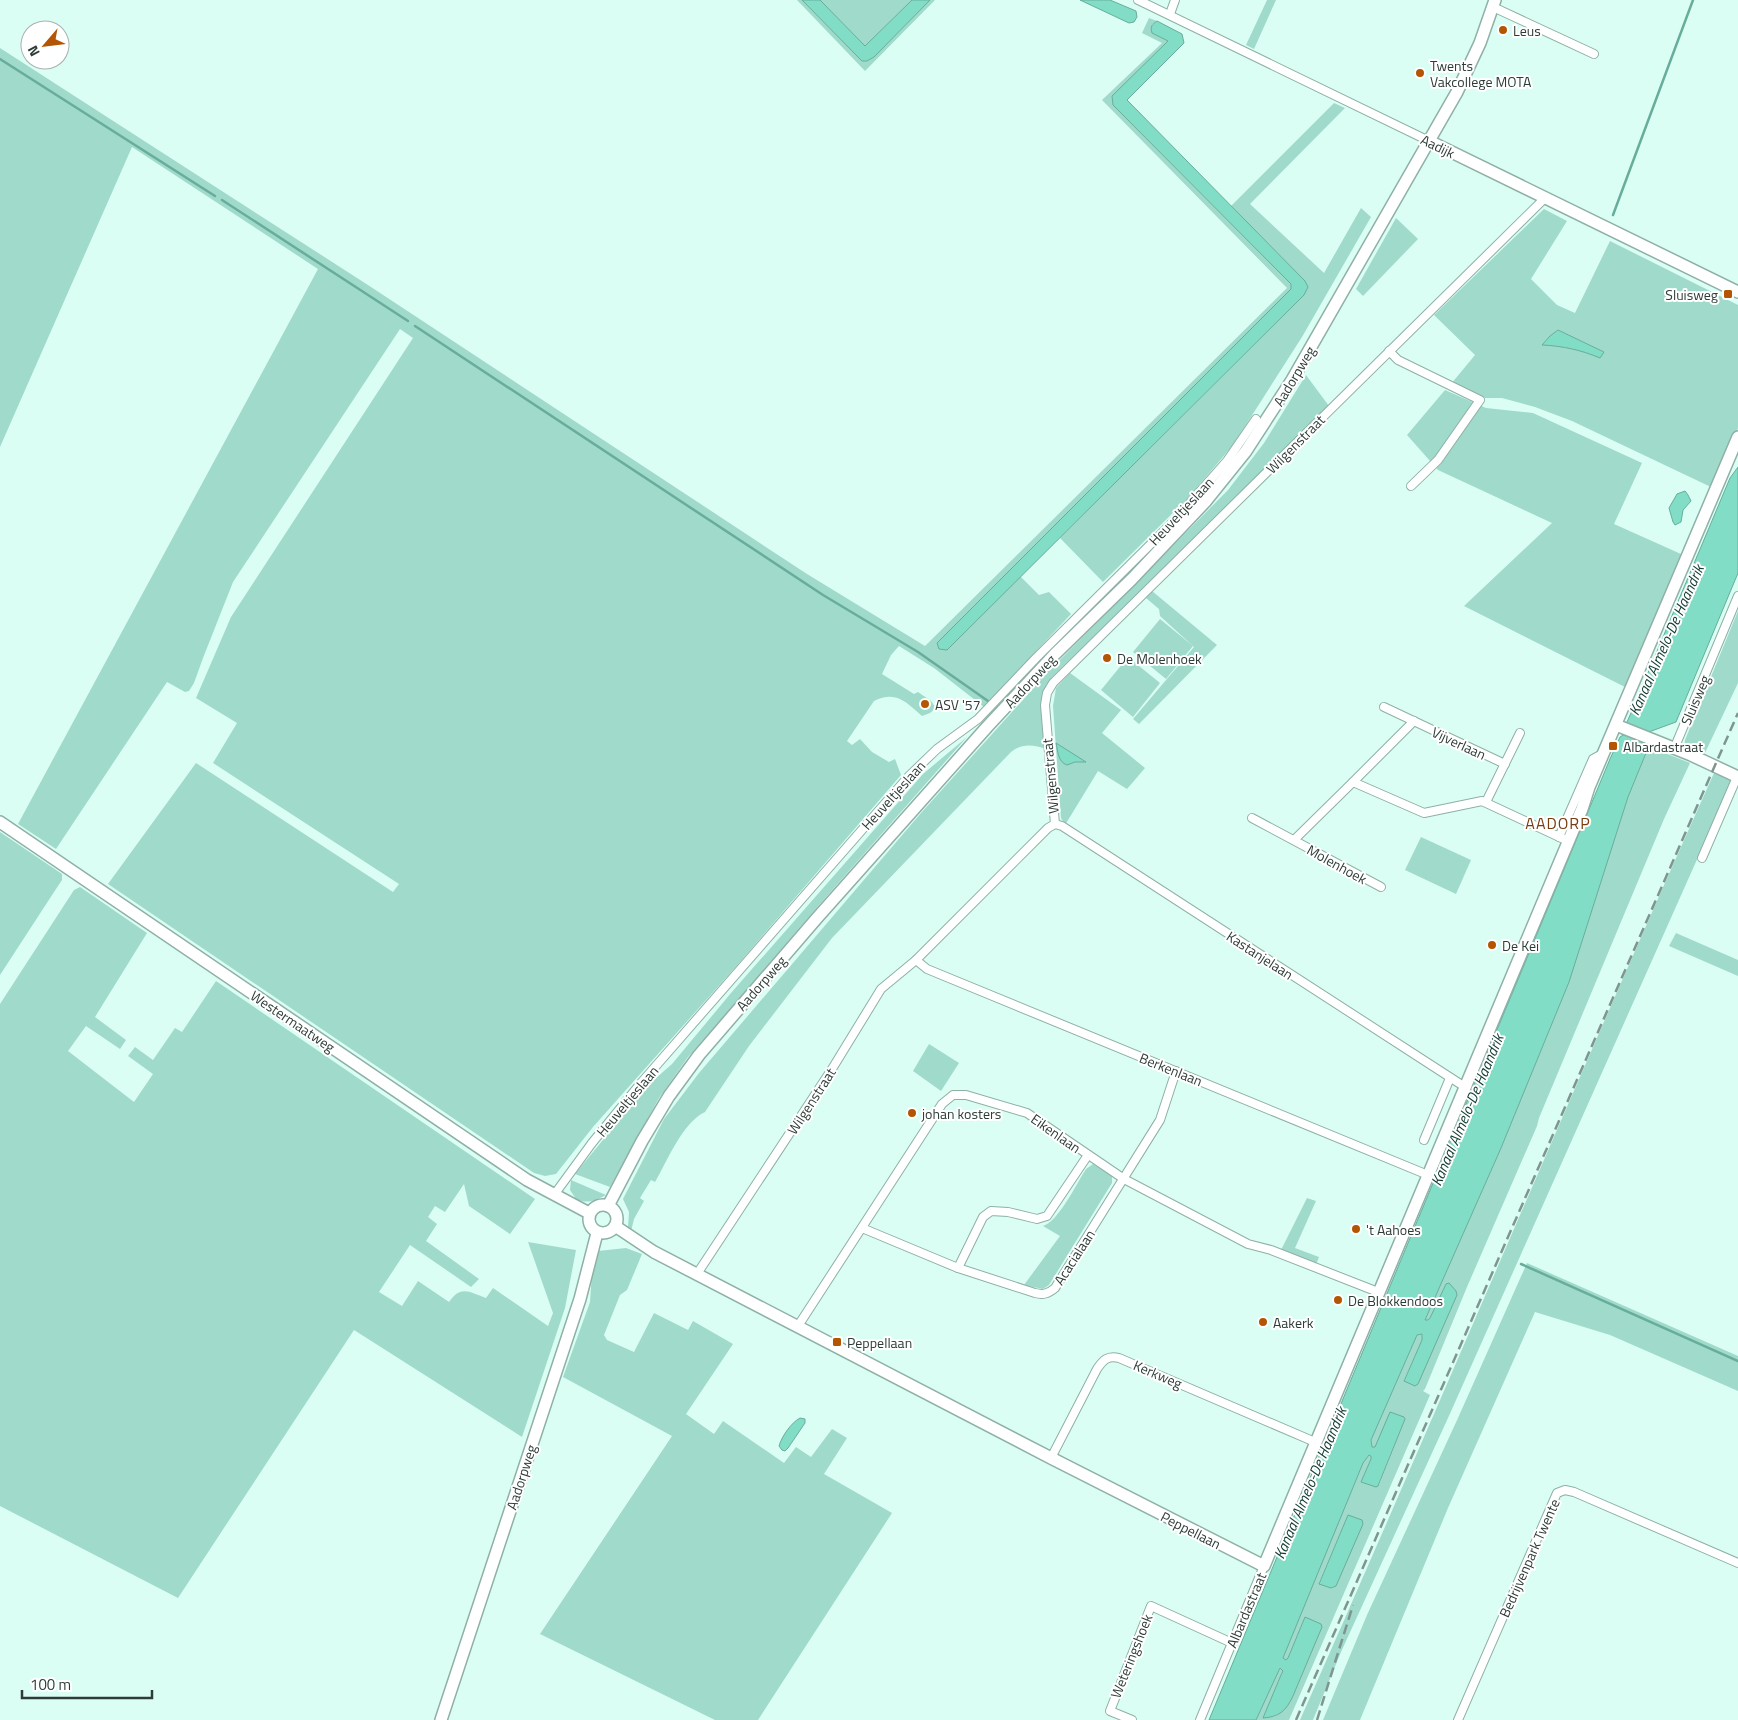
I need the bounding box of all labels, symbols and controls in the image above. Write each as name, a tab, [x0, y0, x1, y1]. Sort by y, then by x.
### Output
north arrow	[20, 20, 70, 70]
place label: Leus	[1513, 20, 1541, 41]
marker: Leus	[1497, 24, 1509, 36]
text: N	[22, 42, 45, 61]
place label: Twents Vakcollege MOTA	[1430, 55, 1532, 92]
marker: Twents Vakcollege MOTA	[1414, 67, 1426, 79]
street label: Aadijk	[1417, 129, 1459, 163]
place label: Sluisweg	[1665, 284, 1718, 305]
marker: Sluisweg	[1722, 288, 1734, 300]
street label: Aadorpweg	[1268, 342, 1320, 410]
street label: Wilgenstraat	[1261, 410, 1329, 478]
street label: Heuveltjeslaan	[1144, 472, 1218, 550]
water label: Kanaal Almelo-De Haandrik	[1622, 559, 1711, 719]
place label: De Molenhoek	[1117, 648, 1202, 669]
street label: Aadorpweg	[999, 649, 1061, 713]
marker: De Molenhoek	[1101, 652, 1113, 664]
street label: Sluisweg	[1675, 672, 1715, 728]
place label: ASV '57	[935, 694, 981, 715]
marker: ASV '57	[919, 698, 931, 710]
street label: Vijverlaan	[1428, 721, 1490, 765]
place label: Albardastraat	[1623, 736, 1703, 757]
street label: Wilgenstraat	[1036, 737, 1064, 815]
marker: Albardastraat	[1607, 740, 1619, 752]
street label: Heuveltjeslaan	[856, 756, 930, 834]
district label: AADORP	[1525, 811, 1591, 835]
street label: Molenhoek	[1303, 839, 1371, 889]
street label: Kastanjelaan	[1222, 926, 1298, 984]
place label: De Kei	[1502, 935, 1539, 956]
marker: De Kei	[1486, 939, 1498, 951]
street label: Aadorpweg	[731, 951, 791, 1015]
street label: Westermaatweg	[246, 985, 340, 1057]
water label: Kanaal Almelo-De Haandrik	[1425, 1028, 1510, 1189]
street label: Berkenlaan	[1136, 1047, 1206, 1091]
street label: Heuveltjeslaan	[591, 1061, 663, 1141]
street label: Wilgenstraat	[782, 1063, 840, 1138]
place label: johan kosters	[921, 1103, 1001, 1124]
marker: johan kosters	[906, 1107, 918, 1119]
street label: Eikenlaan	[1027, 1108, 1085, 1158]
place label: 't Aahoes	[1366, 1219, 1421, 1240]
marker: 't Aahoes	[1350, 1223, 1362, 1235]
street label: Acacialaan	[1048, 1225, 1100, 1289]
place label: De Blokkendoos	[1348, 1290, 1443, 1311]
marker: De Blokkendoos	[1332, 1294, 1344, 1306]
place label: Aakerk	[1273, 1312, 1314, 1333]
marker: Aakerk	[1257, 1316, 1269, 1328]
place label: Peppellaan	[847, 1332, 912, 1353]
marker: Peppellaan	[831, 1336, 843, 1348]
street label: Kerkweg	[1130, 1354, 1186, 1394]
water label: Kanaal Almelo-De Haandrik	[1268, 1401, 1353, 1562]
street label: Aadorpweg	[501, 1442, 541, 1512]
street label: Bedrijvenpark Twente	[1493, 1495, 1565, 1621]
street label: Peppellaan	[1157, 1506, 1225, 1554]
street label: Albardastraat	[1221, 1569, 1271, 1651]
street label: Weteringshoek	[1105, 1611, 1158, 1701]
scale bar	[22, 1668, 152, 1700]
text: 100 m	[30, 1673, 71, 1696]

